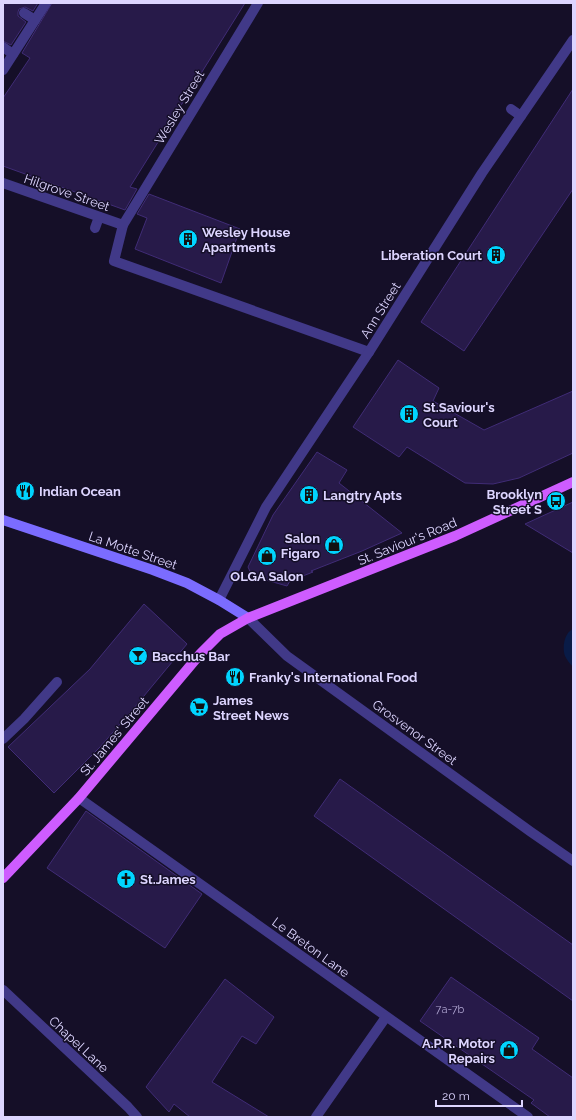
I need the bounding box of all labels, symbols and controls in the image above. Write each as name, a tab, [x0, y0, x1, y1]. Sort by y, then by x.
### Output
street label: Wesley Street	[151, 67, 208, 147]
street label: Hilgrove Street	[22, 171, 112, 214]
place label: Wesley House Apartments	[202, 225, 291, 255]
building icon: Wesley House Apartments	[177, 228, 199, 250]
building icon: Liberation Court	[485, 244, 507, 266]
place label: Liberation Court	[381, 248, 482, 263]
street label: Ann Street	[357, 279, 404, 341]
place label: St.Saviour's Court	[423, 400, 495, 430]
building icon: St.Saviour's Court	[398, 403, 420, 425]
restaurant icon: Indian Ocean	[14, 480, 36, 502]
place label: Indian Ocean	[39, 484, 121, 499]
building icon: Langtry Apts	[298, 484, 320, 506]
place label: Brooklyn Street S	[486, 487, 542, 517]
place label: Langtry Apts	[323, 488, 403, 503]
bus stop icon: Brooklyn Street S	[545, 490, 567, 512]
street label: St. Saviour's Road	[355, 515, 459, 568]
street label: La Motte Street	[87, 528, 180, 573]
place label: Salon Figaro	[281, 531, 320, 561]
shop icon: Salon Figaro	[323, 534, 345, 556]
shop icon: OLGA Salon	[256, 545, 278, 567]
place label: OLGA Salon	[230, 569, 304, 584]
bar icon: Bacchus Bar	[127, 645, 149, 667]
place label: Bacchus Bar	[152, 649, 230, 664]
restaurant icon: Franky's International Food	[224, 666, 246, 688]
place label: Franky's International Food	[249, 670, 417, 685]
street label: St. James' Street	[77, 693, 152, 779]
place label: James Street News	[213, 693, 289, 723]
supermarket icon: James Street News	[188, 696, 210, 718]
street label: Grosvenor Street	[370, 697, 460, 768]
church icon: St.James	[115, 868, 137, 890]
place label: St.James	[140, 872, 196, 887]
street label: Le Breton Lane	[269, 914, 353, 981]
house number: 7a-7b	[436, 1003, 465, 1016]
street label: Chapel Lane	[46, 1013, 112, 1076]
place label: A.P.R. Motor Repairs	[422, 1036, 496, 1066]
shop icon: A.P.R. Motor Repairs	[498, 1039, 520, 1061]
scale bar	[436, 1082, 522, 1108]
text: 20 m	[442, 1089, 470, 1103]

